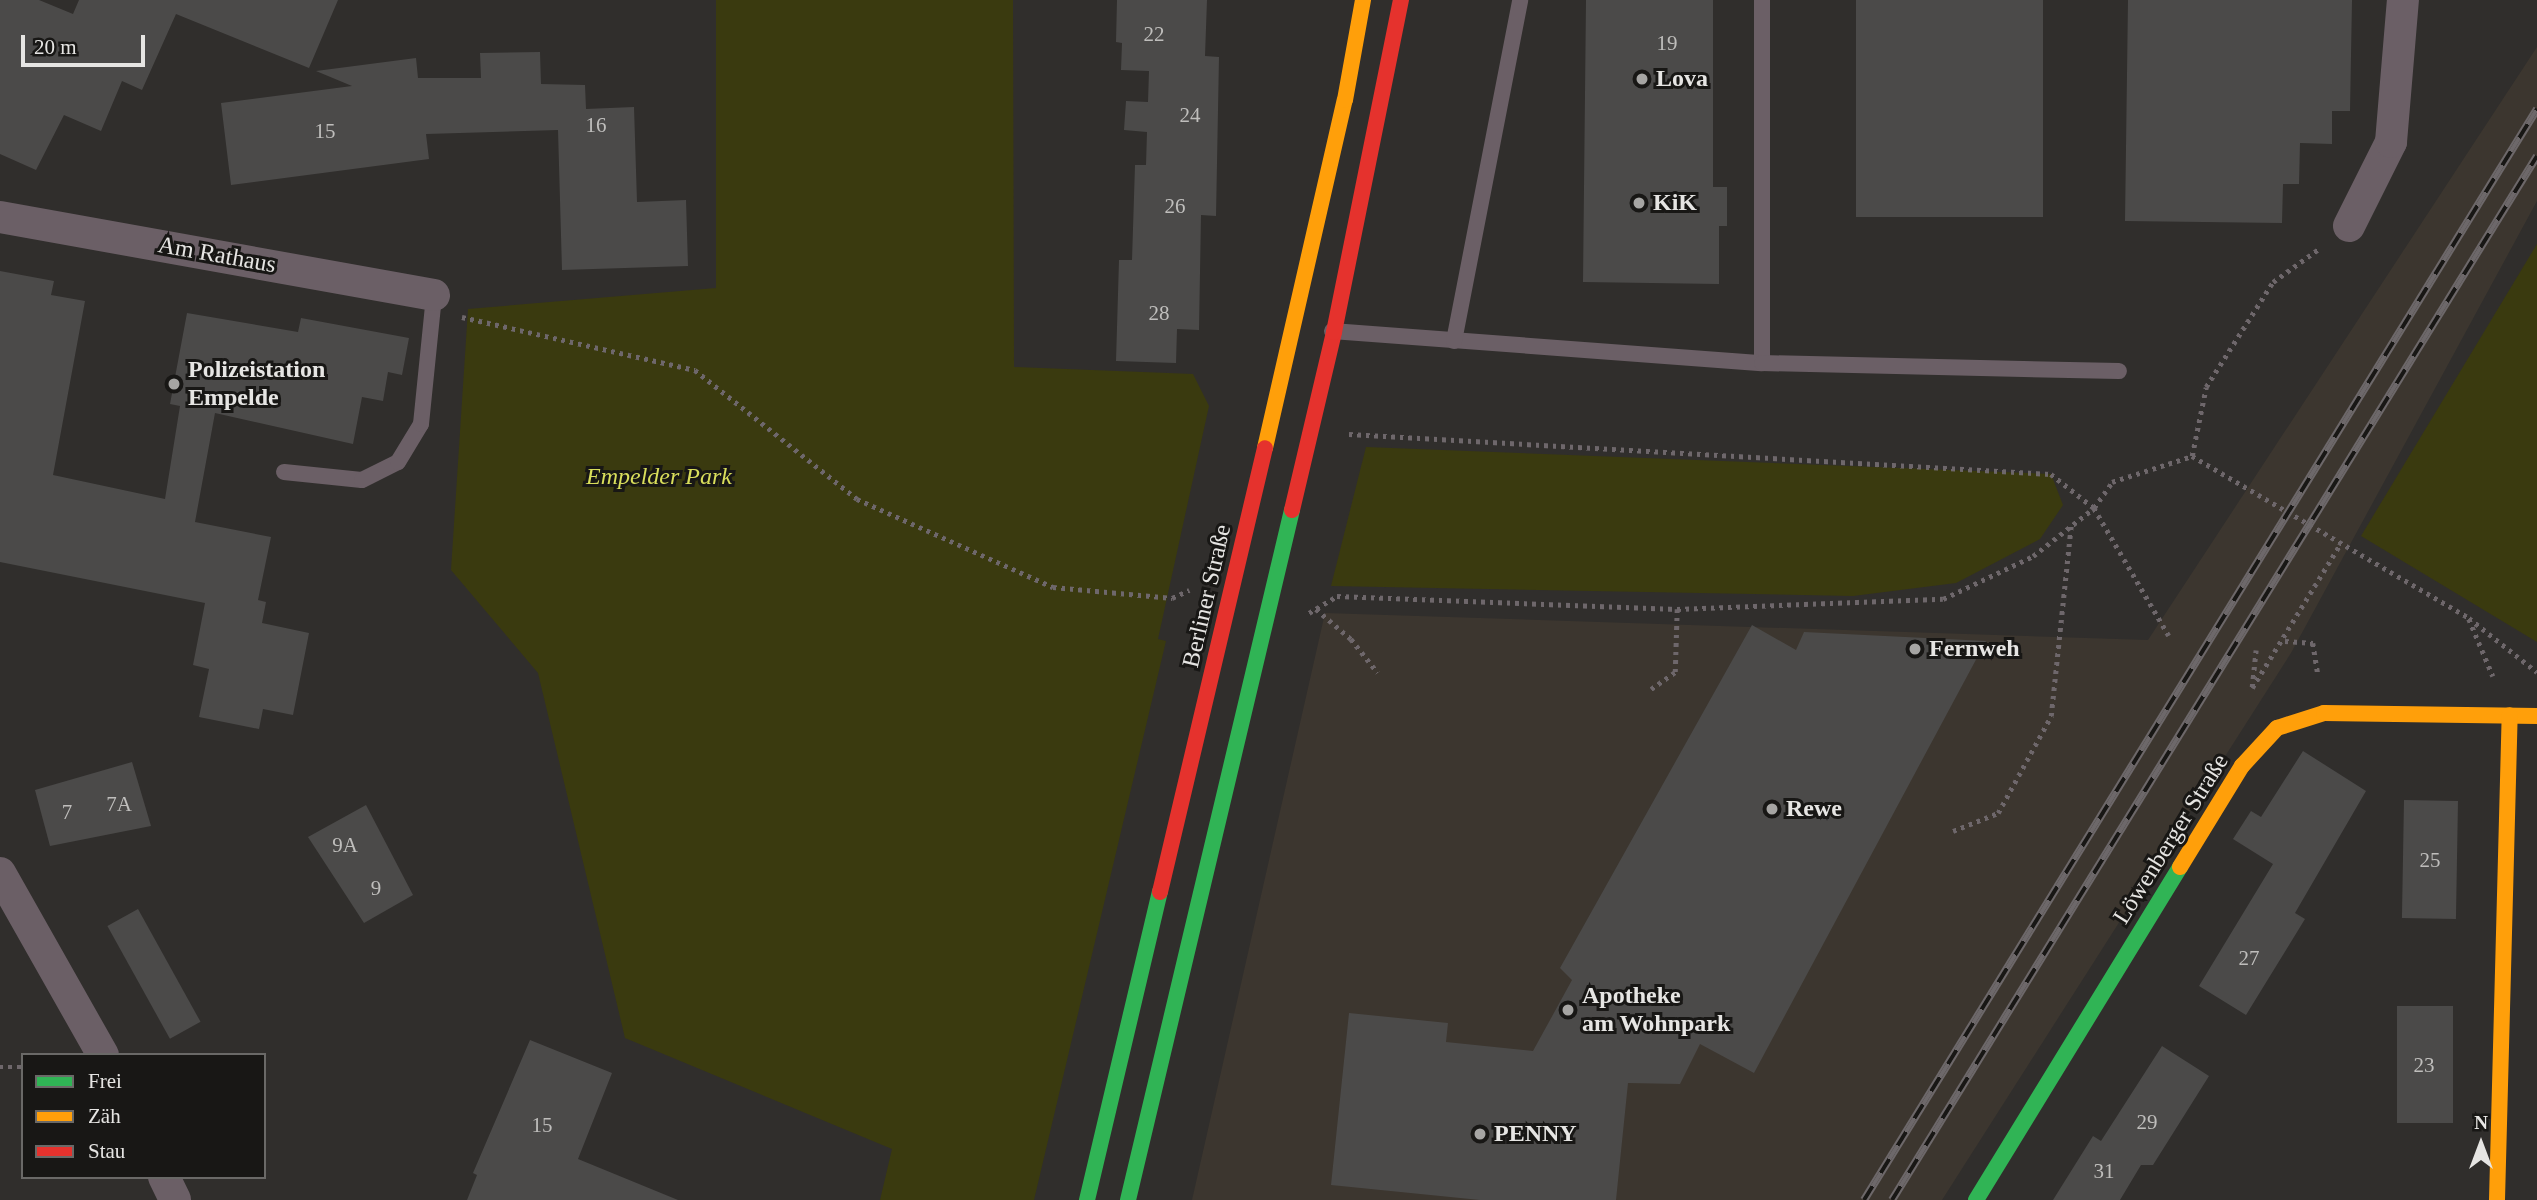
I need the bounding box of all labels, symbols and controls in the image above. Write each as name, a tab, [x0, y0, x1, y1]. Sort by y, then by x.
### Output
scale bar	[24, 21, 149, 65]
house number: 22	[1144, 21, 1164, 47]
house number: 19	[1656, 30, 1678, 56]
text: 20 m	[34, 35, 77, 59]
place label: Lova	[1656, 65, 1708, 93]
marker: Lova	[1634, 71, 1650, 87]
house number: 24	[1180, 102, 1200, 128]
house number: 16	[586, 112, 606, 138]
house number: 15	[314, 118, 336, 144]
place label: KiK	[1653, 189, 1697, 217]
house number: 26	[1164, 193, 1186, 219]
marker: KiK	[1631, 195, 1647, 211]
street label: Am Rathaus	[156, 230, 278, 280]
house number: 28	[1148, 300, 1170, 326]
place label: Polizeistation Empelde	[188, 356, 325, 412]
marker: Polizeistation Empelde	[166, 376, 182, 392]
park label: Empelder Park	[586, 463, 732, 491]
street label: Berliner Straße	[1177, 522, 1237, 670]
place label: Fernweh	[1929, 635, 2020, 663]
marker: Fernweh	[1907, 641, 1923, 657]
street label: Löwenberger Straße	[2107, 749, 2235, 929]
house number: 7A	[106, 791, 132, 817]
place label: Rewe	[1786, 795, 1842, 823]
house number: 7	[62, 799, 72, 825]
marker: Rewe	[1764, 801, 1780, 817]
house number: 9A	[332, 832, 358, 858]
house number: 25	[2420, 847, 2440, 873]
house number: 9	[371, 875, 381, 901]
house number: 27	[2238, 945, 2260, 971]
place label: Apotheke am Wohnpark	[1582, 982, 1731, 1038]
marker: Apotheke am Wohnpark	[1560, 1002, 1576, 1018]
house number: 23	[2414, 1052, 2434, 1078]
legend	[21, 1053, 266, 1179]
text: Frei	[88, 1069, 122, 1093]
text: Zäh	[88, 1104, 121, 1128]
house number: 29	[2136, 1109, 2158, 1135]
north arrow	[2446, 1109, 2516, 1179]
house number: 15	[532, 1112, 552, 1138]
text: N	[2474, 1112, 2488, 1133]
place label: PENNY	[1494, 1120, 1577, 1148]
marker: PENNY	[1472, 1126, 1488, 1142]
text: Stau	[88, 1139, 125, 1163]
house number: 31	[2094, 1158, 2114, 1184]

